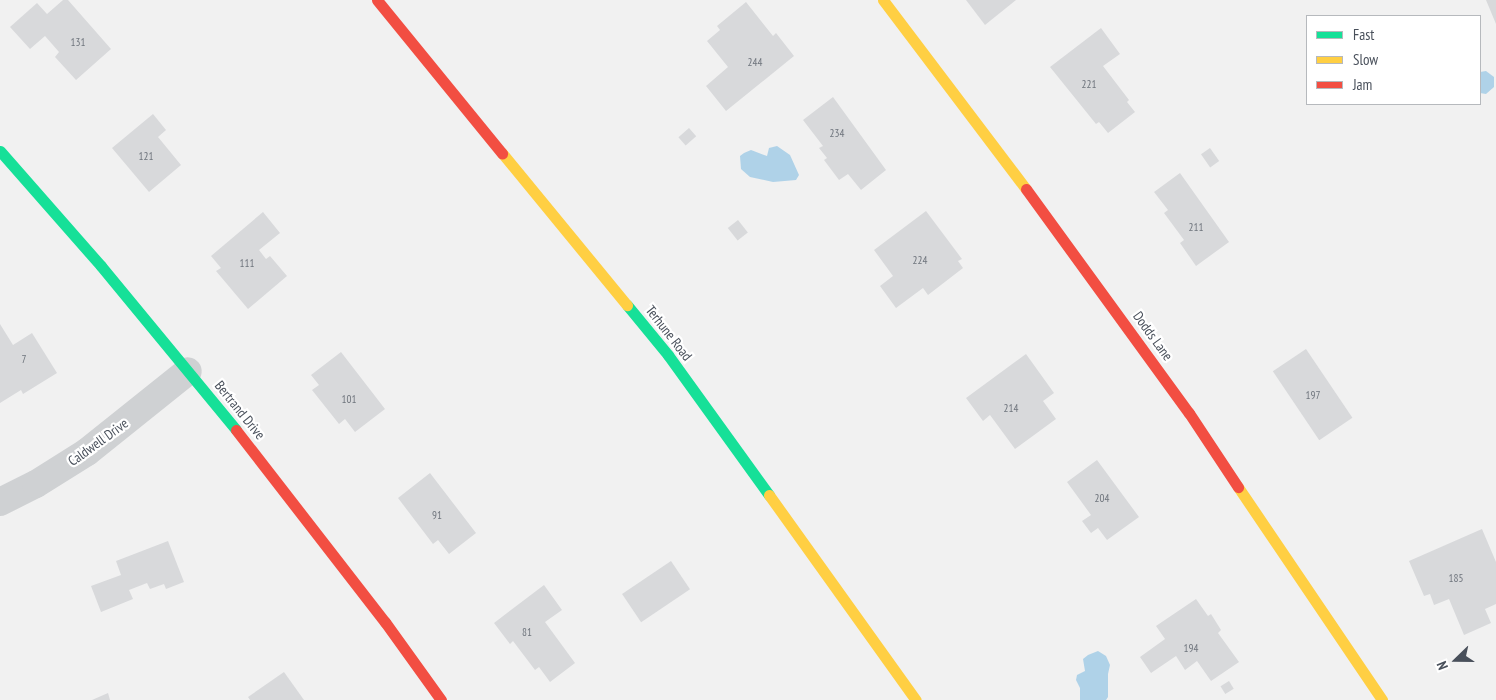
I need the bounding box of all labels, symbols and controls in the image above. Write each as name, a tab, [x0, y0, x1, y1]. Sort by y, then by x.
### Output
legend	[1306, 15, 1481, 105]
text: Fast	[1353, 25, 1374, 44]
house number: 131	[71, 35, 85, 49]
text: Slow	[1353, 50, 1378, 69]
house number: 244	[748, 55, 762, 69]
text: Jam	[1353, 75, 1372, 94]
house number: 221	[1082, 77, 1096, 91]
house number: 234	[830, 126, 844, 140]
house number: 121	[139, 149, 153, 163]
house number: 211	[1189, 220, 1203, 234]
house number: 224	[913, 253, 927, 267]
house number: 111	[240, 256, 254, 270]
street label: Terhune Road	[642, 302, 696, 364]
street label: Dodds Lane	[1130, 308, 1176, 364]
house number: 7	[22, 352, 26, 366]
street label: Bertrand Drive	[211, 377, 269, 443]
house number: 197	[1306, 388, 1320, 402]
house number: 101	[342, 392, 356, 406]
house number: 214	[1004, 401, 1018, 415]
street label: Caldwell Drive	[65, 415, 131, 469]
house number: 204	[1095, 491, 1109, 505]
house number: 91	[432, 508, 442, 522]
house number: 185	[1449, 571, 1463, 585]
house number: 81	[522, 625, 532, 639]
north arrow	[1431, 635, 1481, 685]
house number: 194	[1184, 641, 1198, 655]
text: N	[1432, 659, 1452, 672]

